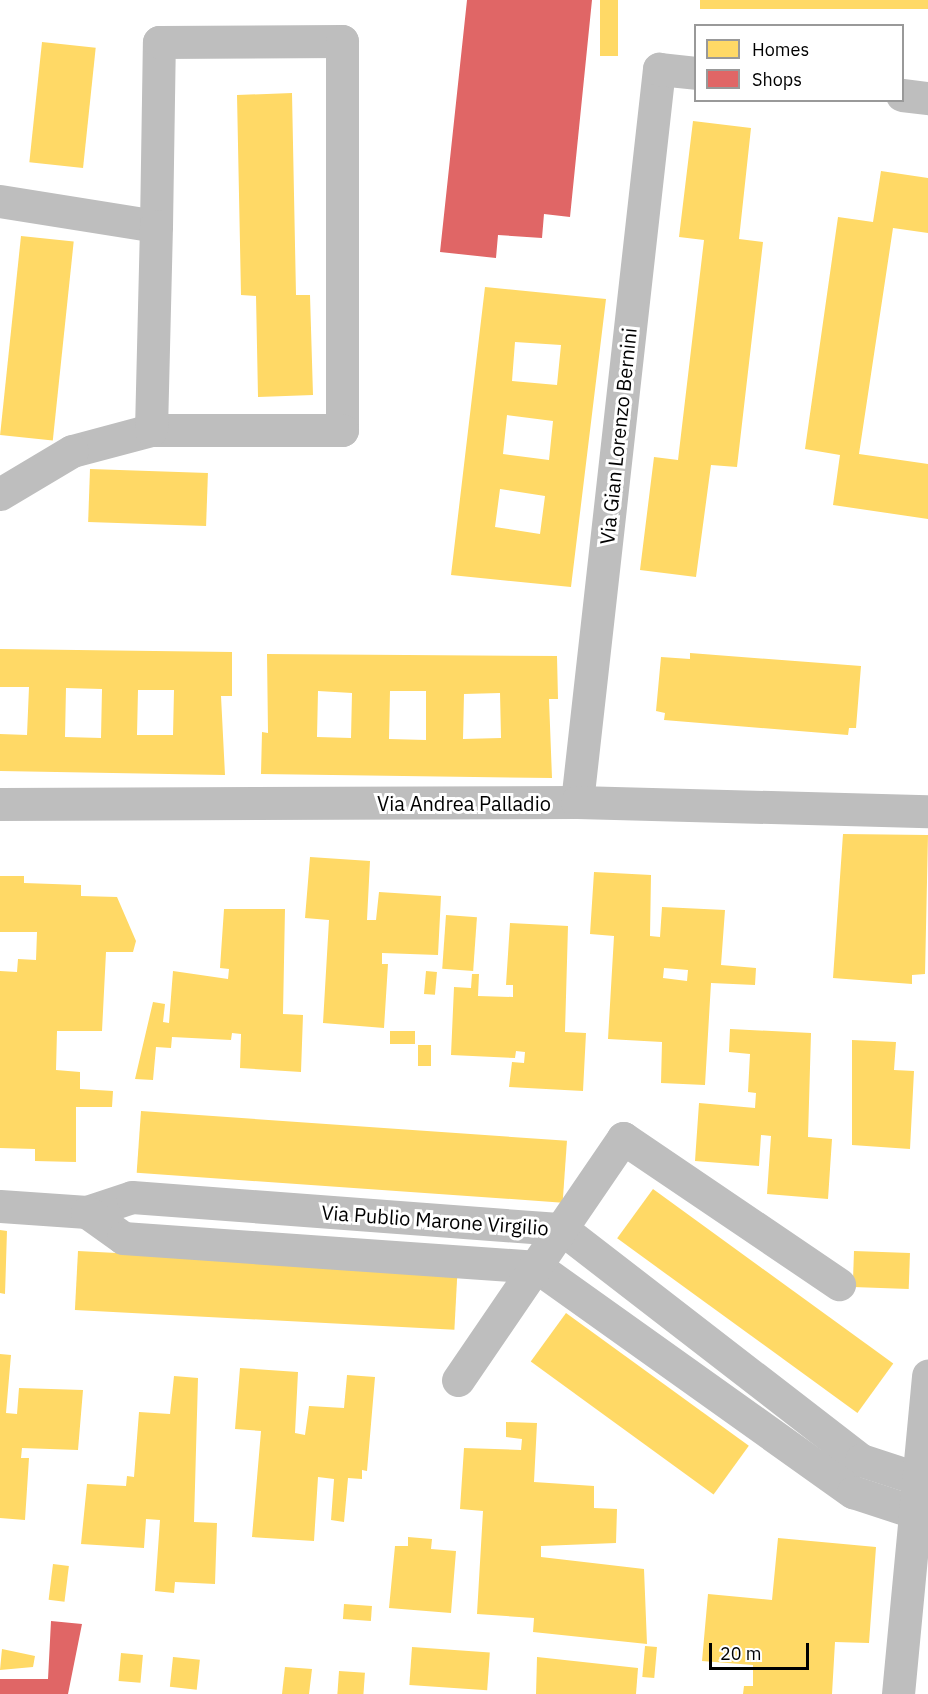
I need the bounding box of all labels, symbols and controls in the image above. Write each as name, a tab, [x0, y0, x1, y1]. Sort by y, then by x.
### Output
legend	[694, 24, 904, 102]
text: Homes	[752, 38, 809, 61]
text: Shops	[752, 68, 802, 91]
street label: Via Gian Lorenzo Bernini	[595, 326, 641, 546]
street label: Via Andrea Palladio	[377, 791, 551, 815]
street label: Via Publio Marone Virgilio	[321, 1200, 549, 1240]
scale bar	[712, 1631, 812, 1669]
text: 20 m	[720, 1642, 762, 1665]

